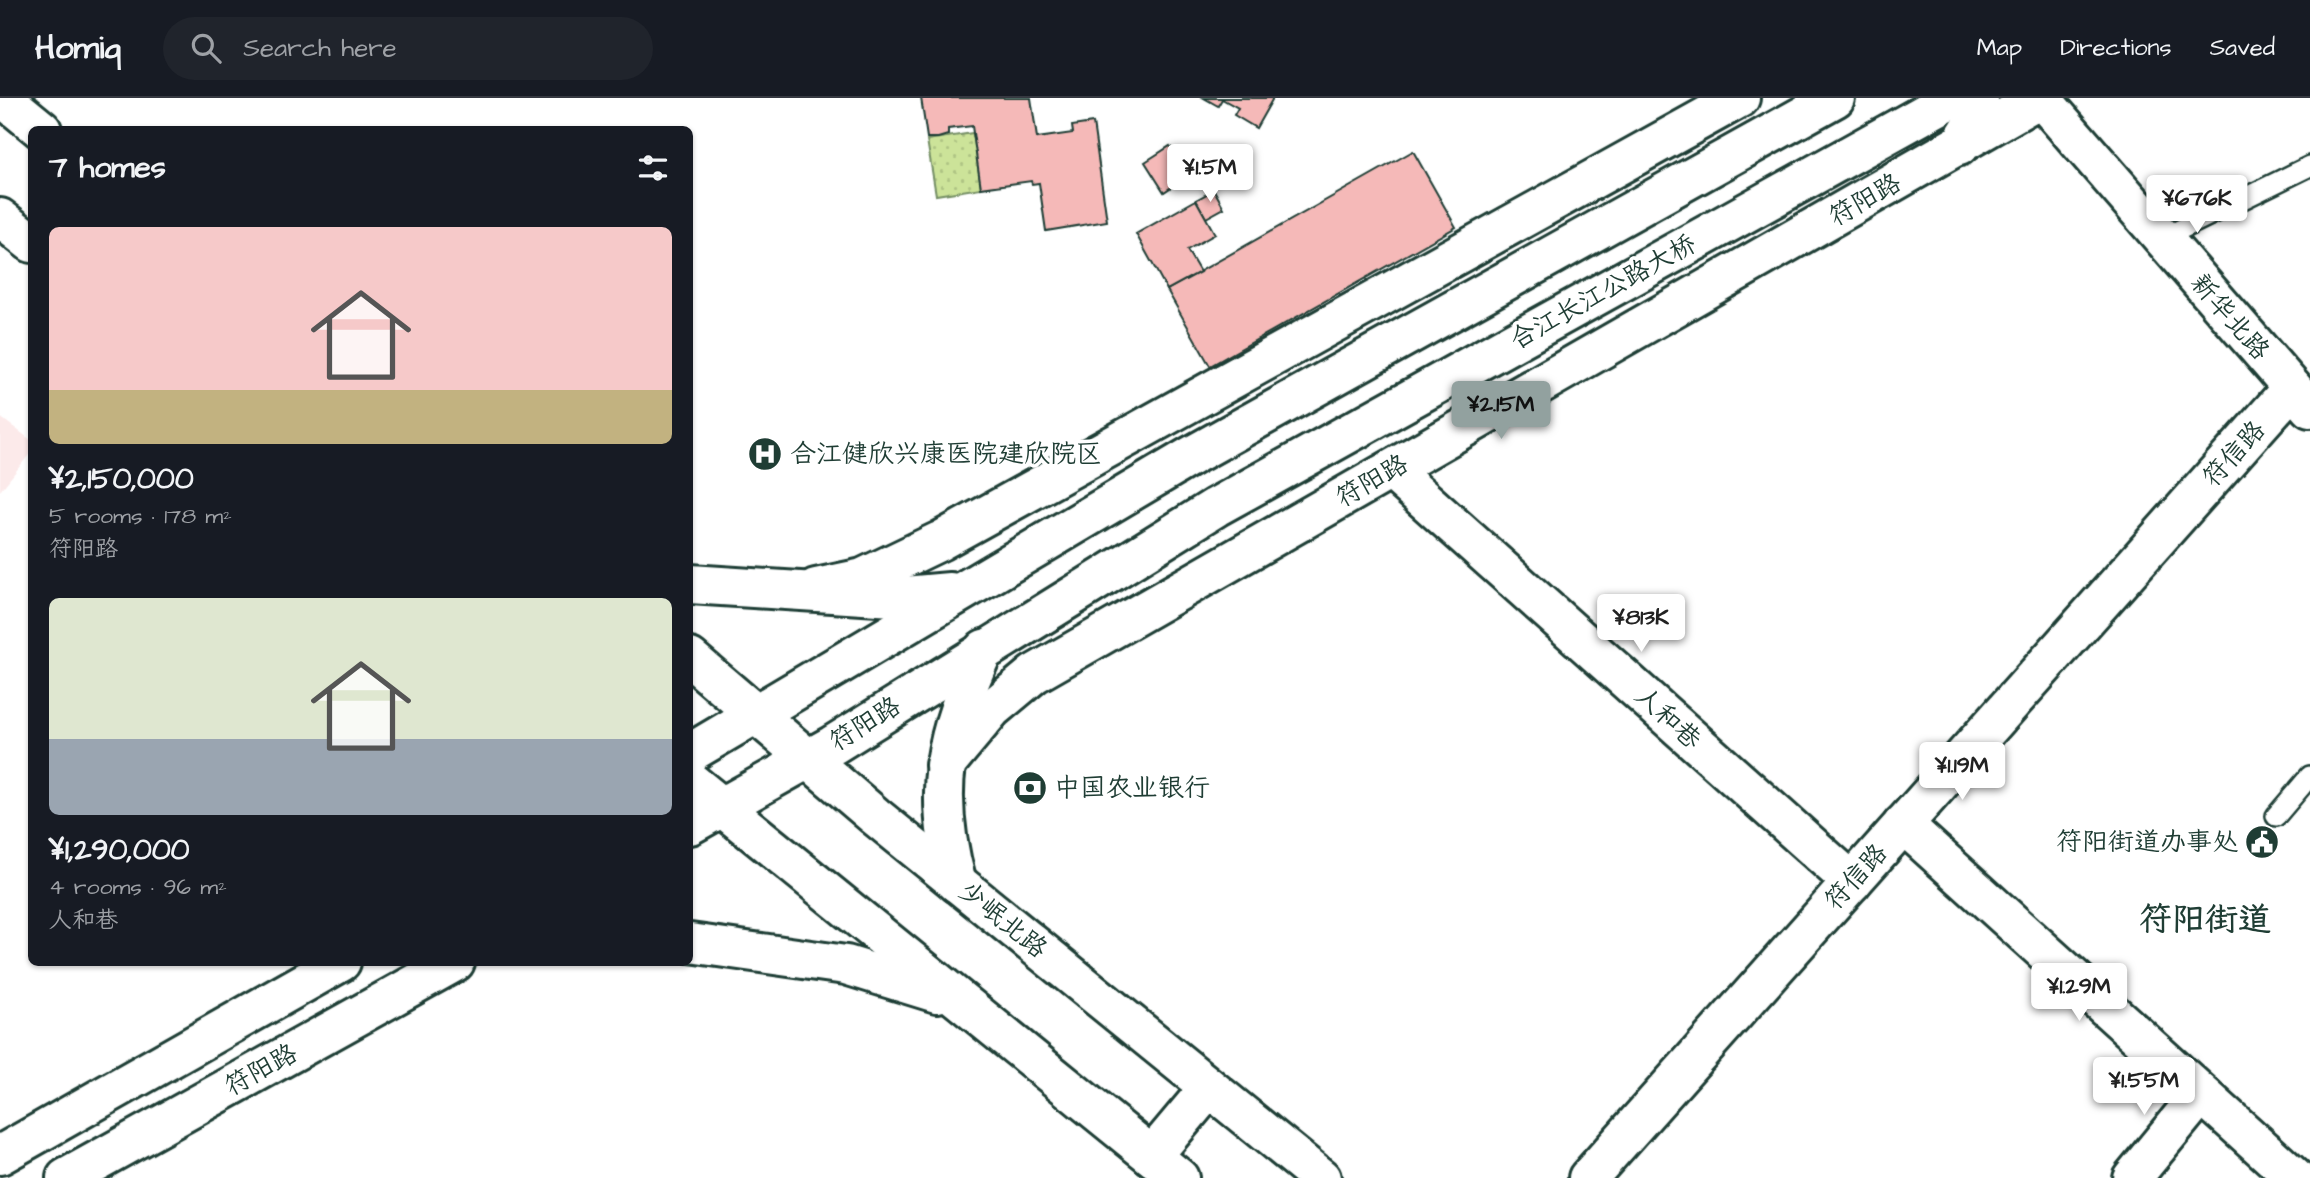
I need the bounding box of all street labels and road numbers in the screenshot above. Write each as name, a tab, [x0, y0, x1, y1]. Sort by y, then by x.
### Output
street label: 符阳路	[1822, 165, 1908, 235]
street label: 合江长江公路大桥	[1503, 226, 1703, 358]
street label: 新华北路	[2182, 266, 2278, 368]
street label: 符信路	[2195, 413, 2273, 495]
street label: 符阳路	[1329, 446, 1415, 516]
street label: 人和巷	[1627, 679, 1709, 757]
street label: 符阳路	[822, 688, 908, 760]
street label: 符信路	[1817, 836, 1895, 918]
street label: 少岷北路	[951, 873, 1055, 967]
street label: 符阳路	[218, 1035, 304, 1105]

